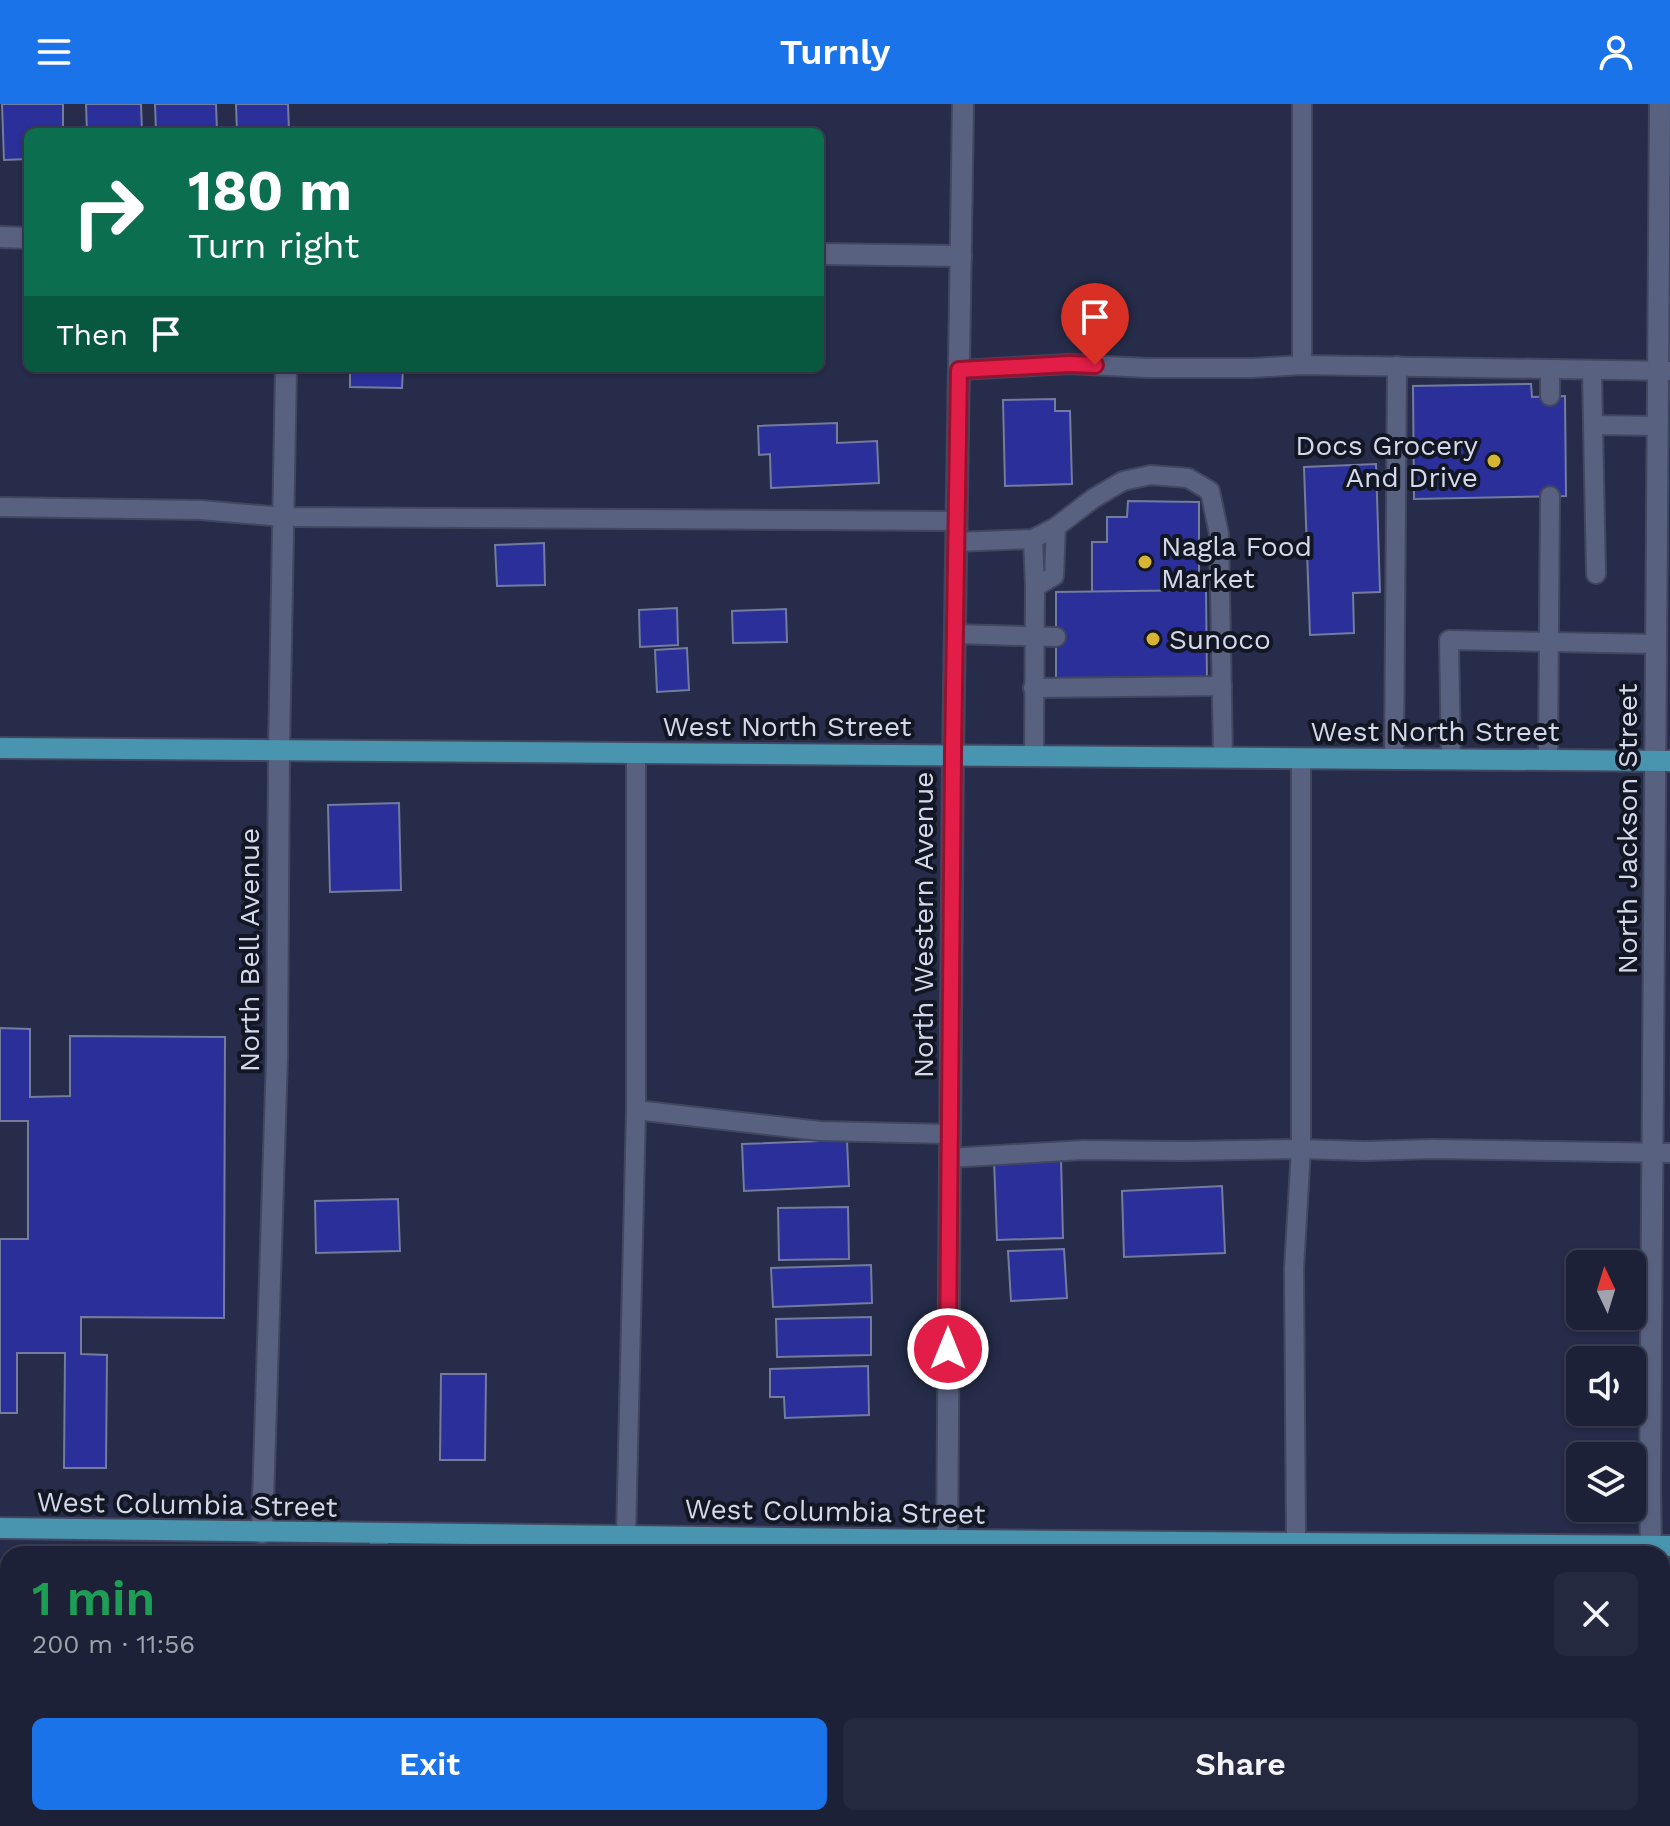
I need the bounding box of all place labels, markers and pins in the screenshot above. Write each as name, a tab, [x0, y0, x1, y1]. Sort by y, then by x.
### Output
pin	[1061, 283, 1129, 365]
place label: Docs Grocery And Drive	[1295, 429, 1479, 494]
marker: Docs Grocery And Drive	[1485, 452, 1503, 470]
place label: Nagla Food Market	[1161, 530, 1312, 595]
marker: Nagla Food Market	[1136, 553, 1154, 571]
place label: Sunoco	[1169, 623, 1271, 656]
marker: Sunoco	[1144, 630, 1162, 648]

